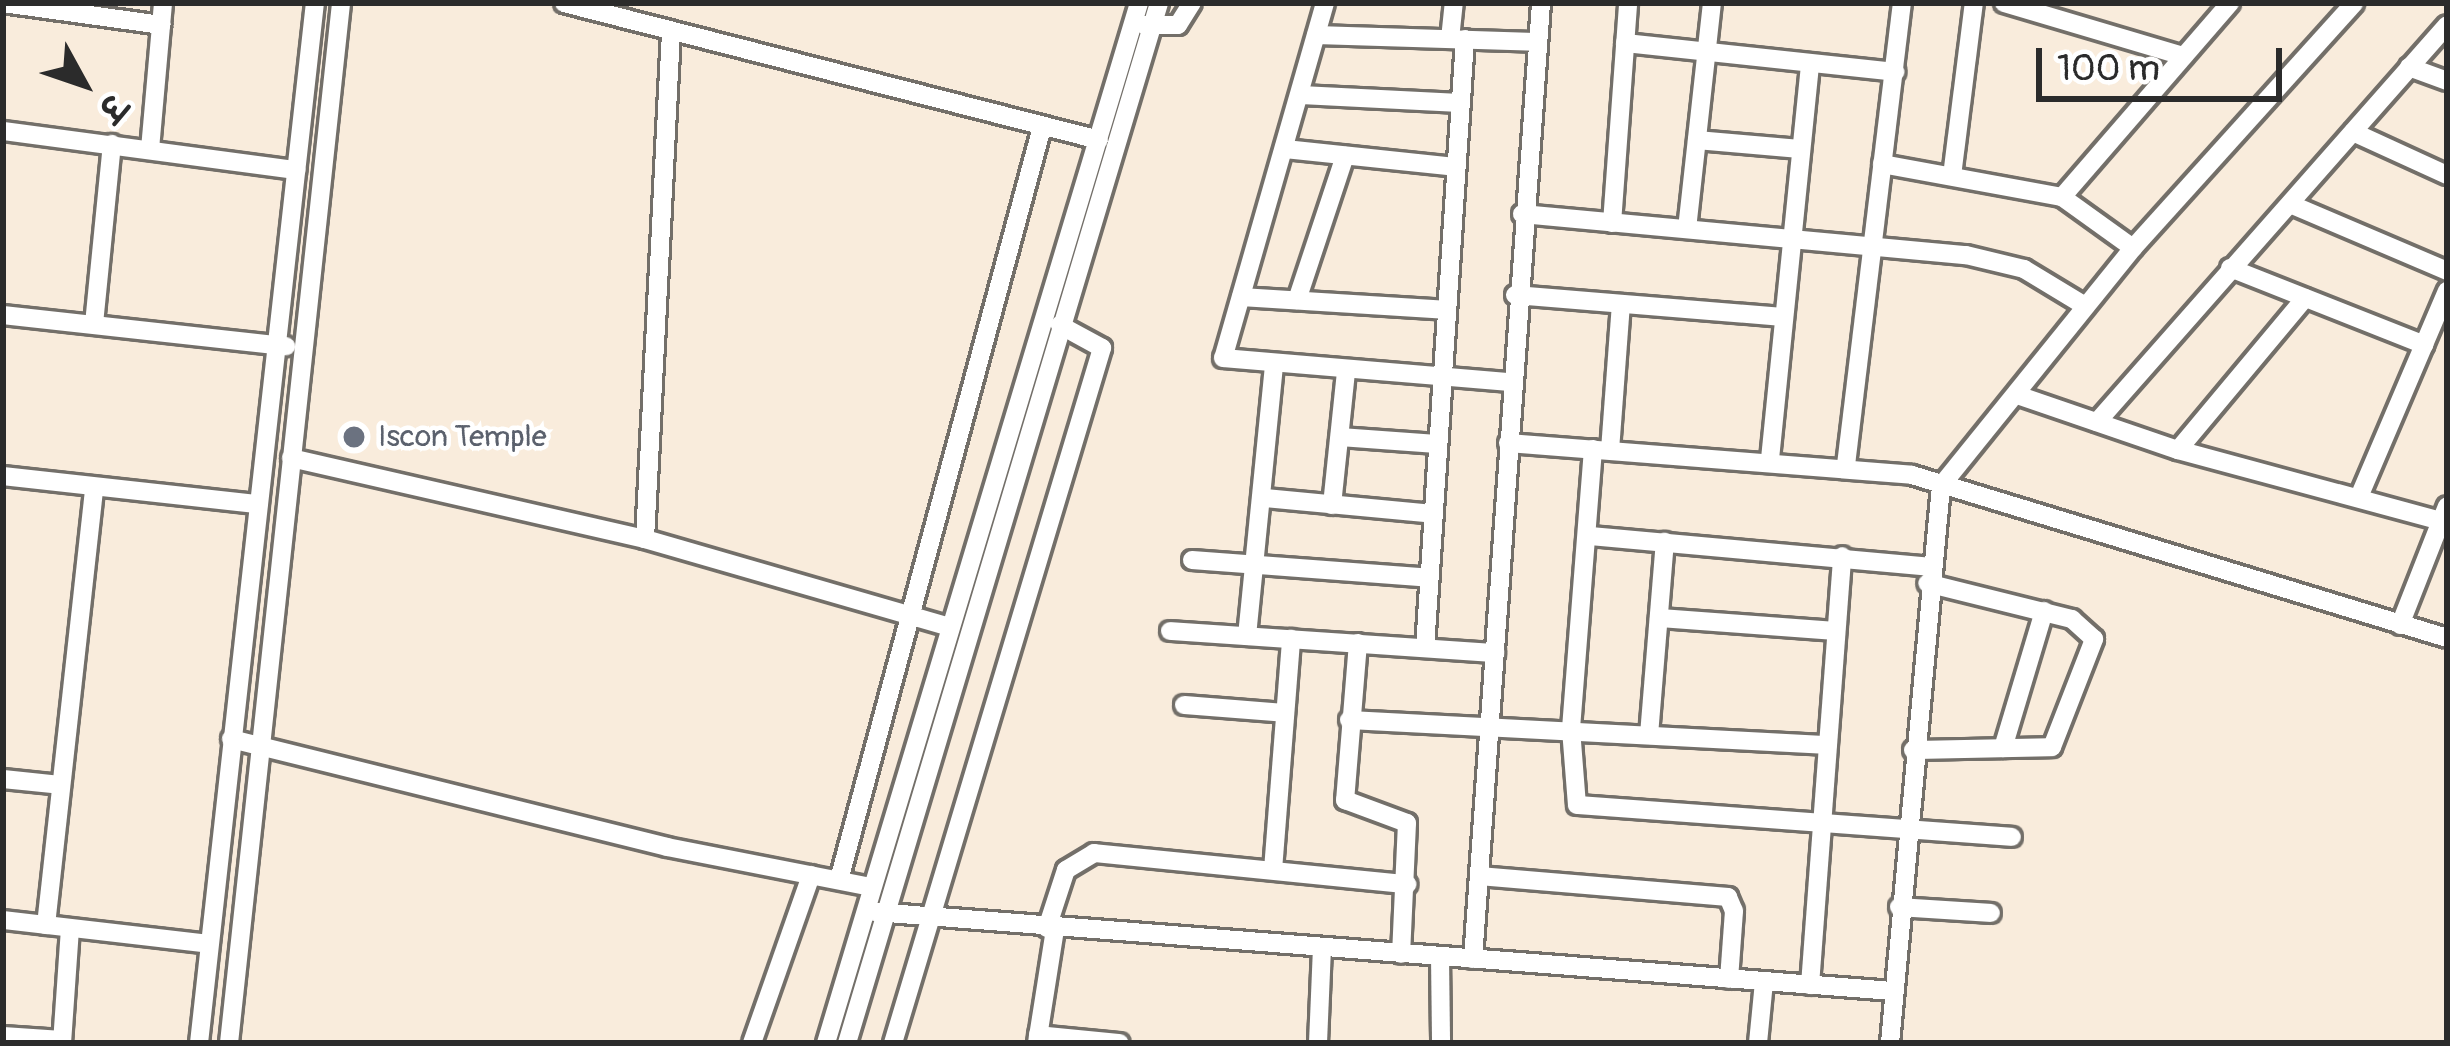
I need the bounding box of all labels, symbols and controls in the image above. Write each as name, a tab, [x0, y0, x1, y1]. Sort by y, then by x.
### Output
north arrow	[24, 24, 144, 144]
scale bar	[2042, 24, 2288, 98]
text: 100 m	[2057, 46, 2160, 91]
text: उ	[89, 86, 135, 129]
place label: Iscon Temple	[378, 419, 546, 455]
marker: Iscon Temple	[341, 424, 367, 450]

